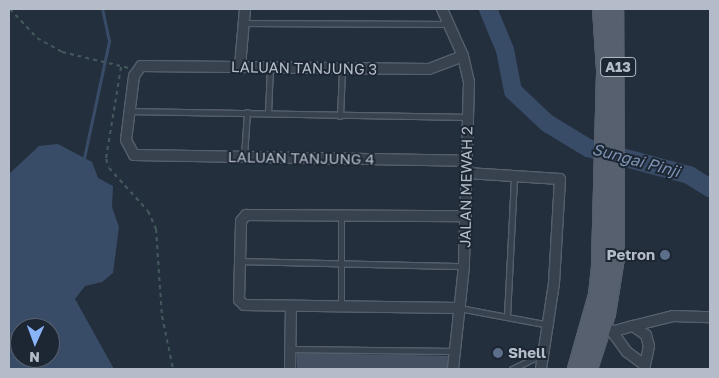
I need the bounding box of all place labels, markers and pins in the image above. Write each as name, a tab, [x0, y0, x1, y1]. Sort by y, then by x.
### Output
place label: Petron	[607, 246, 655, 264]
marker: Petron	[659, 249, 671, 261]
place label: Shell	[508, 344, 546, 362]
marker: Shell	[492, 347, 504, 359]

